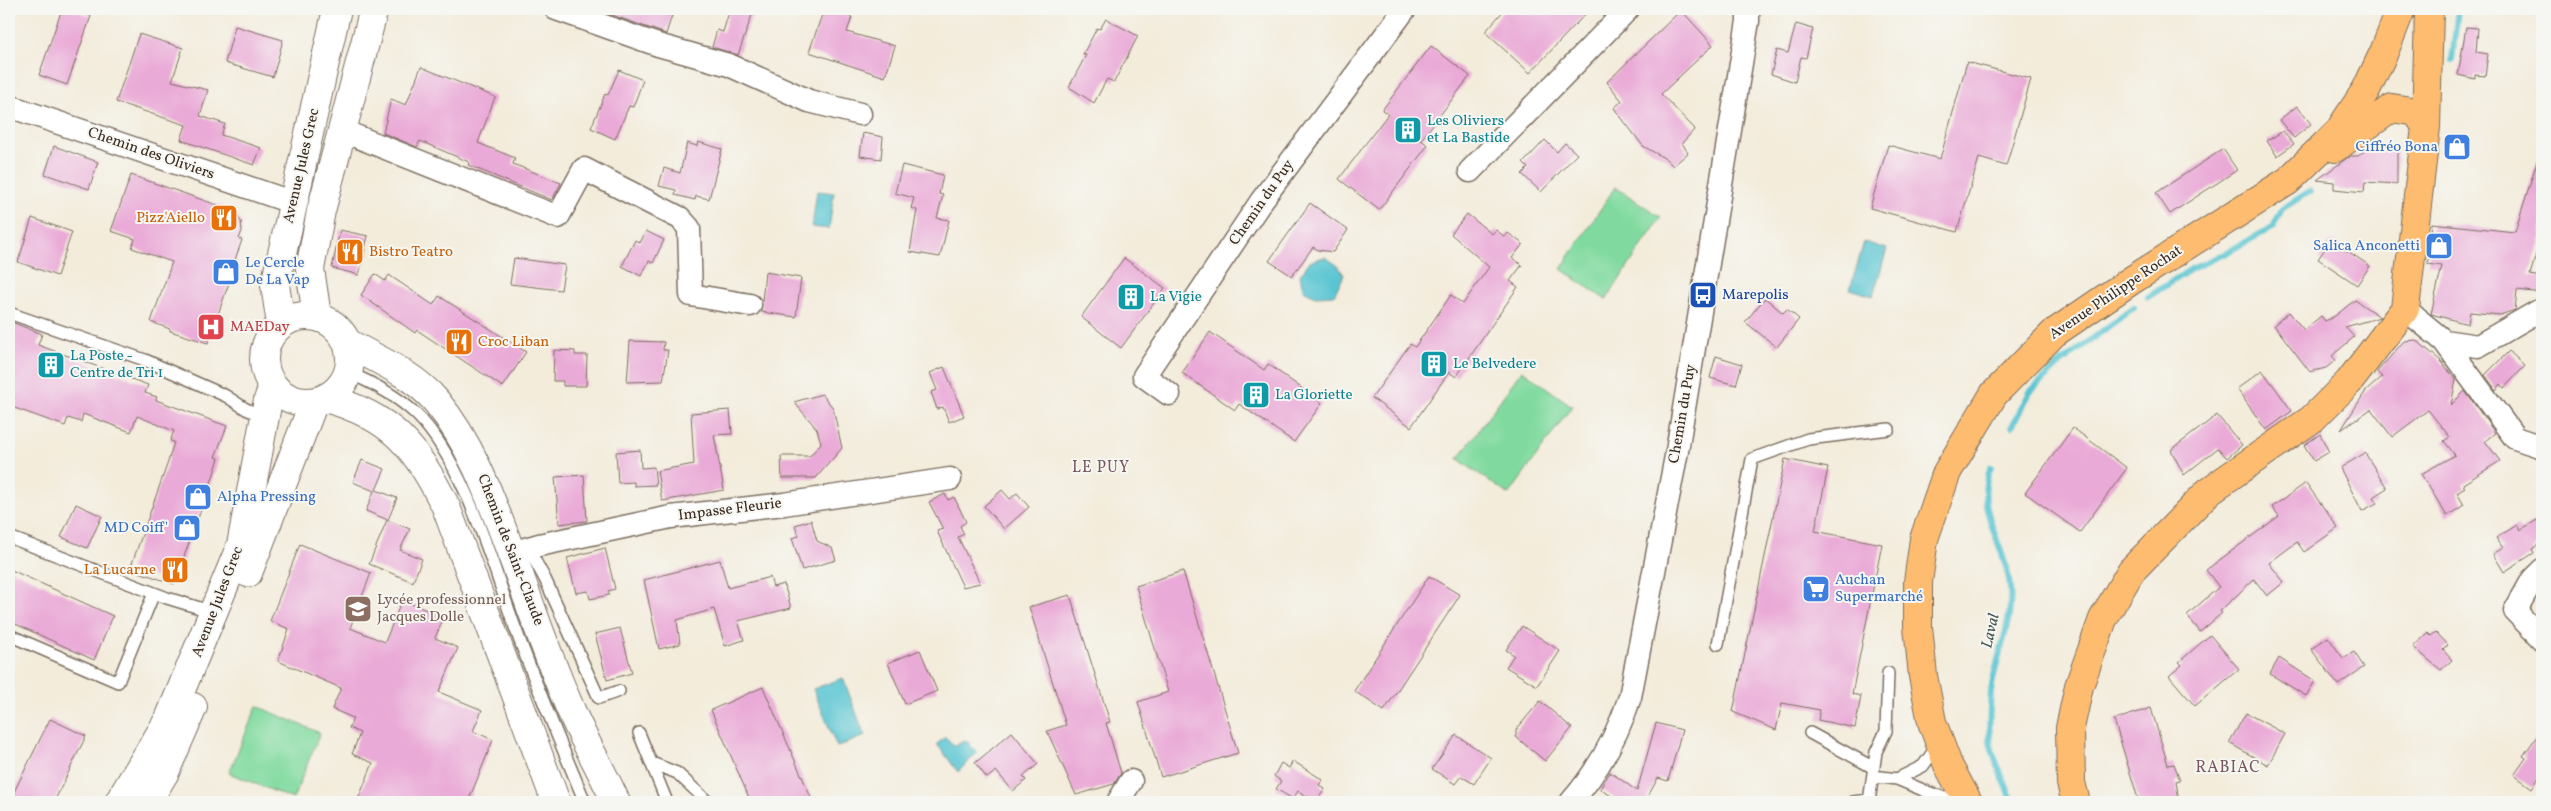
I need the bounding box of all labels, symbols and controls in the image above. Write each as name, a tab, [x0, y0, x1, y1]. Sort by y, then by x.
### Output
street label: Avenue Jules Grec	[279, 106, 326, 226]
place label: Les Oliviers et La Bastide	[1427, 111, 1510, 149]
building icon: Les Oliviers et La Bastide	[1393, 115, 1423, 145]
street label: Chemin des Oliviers	[85, 122, 217, 186]
shop icon: Ciffréo Bona	[2442, 132, 2472, 162]
place label: Ciffréo Bona	[2356, 137, 2438, 158]
street label: Chemin du Puy	[1225, 156, 1299, 250]
restaurant icon: Pizz'Aiello	[209, 203, 239, 233]
place label: Pizz'Aiello	[136, 208, 205, 229]
shop icon: Salica Anconetti	[2424, 231, 2454, 261]
place label: Salica Anconetti	[2313, 236, 2420, 257]
restaurant icon: Bistro Teatro	[335, 237, 365, 267]
street label: Avenue Philippe Rochat	[2045, 241, 2187, 345]
place label: Bistro Teatro	[369, 242, 453, 263]
place label: Le Cercle De La Vap	[245, 253, 310, 291]
shop icon: Le Cercle De La Vap	[211, 257, 241, 287]
bus stop icon: Marepolis	[1688, 280, 1718, 310]
building icon: La Vigie	[1116, 282, 1146, 312]
place label: Marepolis	[1722, 285, 1789, 306]
place label: La Vigie	[1150, 287, 1202, 308]
hospital icon: MAEDay	[196, 312, 226, 342]
place label: MAEDay	[230, 317, 290, 338]
restaurant icon: Croc Liban	[444, 327, 474, 357]
place label: Croc Liban	[478, 332, 549, 353]
place label: La Poste - Centre de Tri 1	[70, 346, 163, 384]
building icon: Le Belvedere	[1419, 349, 1449, 379]
building icon: La Poste - Centre de Tri 1	[36, 350, 66, 380]
place label: Le Belvedere	[1453, 354, 1536, 375]
street label: Chemin du Puy	[1664, 363, 1702, 465]
building icon: La Gloriette	[1241, 380, 1271, 410]
place label: La Gloriette	[1275, 385, 1353, 406]
district label: LE PUY	[1072, 457, 1130, 479]
street label: Chemin de Saint-Claude	[471, 471, 549, 629]
shop icon: Alpha Pressing	[183, 482, 213, 512]
place label: Alpha Pressing	[217, 487, 316, 508]
street label: Impasse Fleurie	[677, 493, 783, 527]
shop icon: MD Coiff'	[172, 513, 202, 543]
place label: MD Coiff'	[104, 518, 168, 539]
street label: Avenue Jules Grec	[187, 543, 249, 661]
restaurant icon: La Lucarne	[160, 555, 190, 585]
place label: La Lucarne	[84, 560, 156, 581]
place label: Auchan Supermarché	[1835, 570, 1923, 608]
supermarket icon: Auchan Supermarché	[1801, 574, 1831, 604]
place label: Lycée professionnel Jacques Dolle	[377, 590, 506, 628]
school or university icon: Lycée professionnel Jacques Dolle	[343, 594, 373, 624]
water label: Laval	[1976, 611, 2006, 651]
district label: RABIAC	[2195, 757, 2261, 779]

